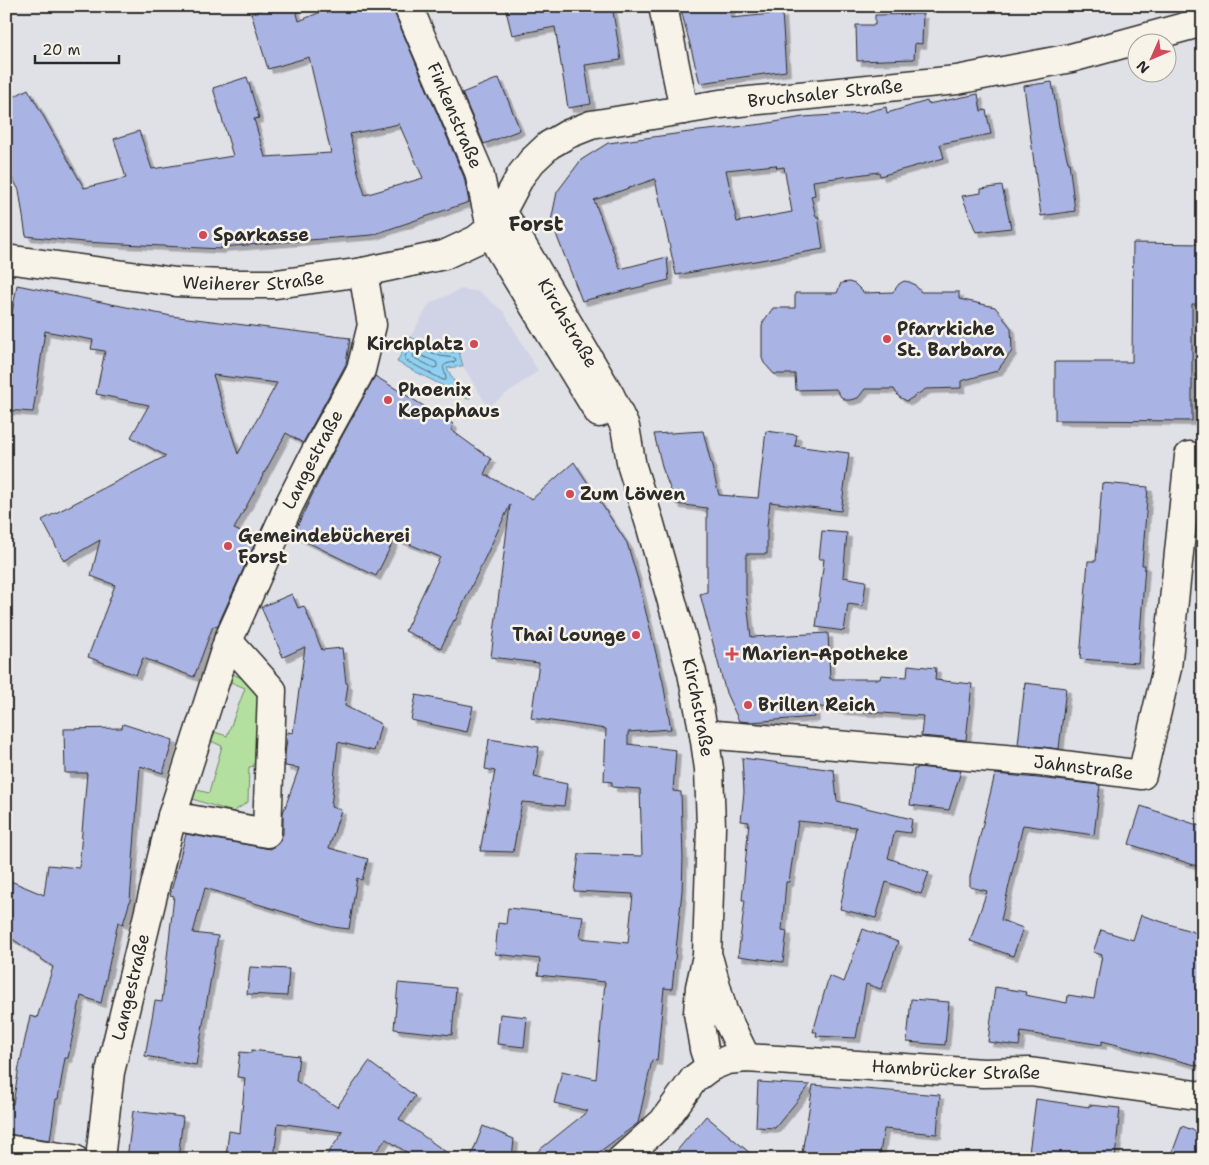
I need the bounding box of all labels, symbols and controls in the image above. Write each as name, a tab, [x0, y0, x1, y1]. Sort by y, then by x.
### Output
scale bar	[35, 32, 119, 64]
north arrow	[1126, 32, 1176, 82]
text: 20 m	[42, 40, 81, 60]
text: N	[1133, 57, 1153, 77]
street label: Finkenstraße	[422, 59, 488, 172]
street label: Bruchsaler Straße	[746, 74, 904, 113]
district label: Forst	[509, 211, 564, 237]
place label: Sparkasse	[213, 223, 309, 247]
marker: Sparkasse	[197, 229, 209, 241]
street label: Weiherer Straße	[182, 265, 326, 296]
street label: Kirchstraße	[532, 274, 604, 372]
place label: Pfarrkiche St. Barbara	[897, 317, 1005, 362]
place label: Kirchplatz	[367, 332, 464, 356]
marker: Pfarrkiche St. Barbara	[881, 333, 893, 345]
marker: Kirchplatz	[468, 338, 480, 350]
place label: Phoenix Kepaphaus	[398, 378, 500, 423]
marker: Phoenix Kepaphaus	[382, 394, 394, 406]
street label: Langestraße	[277, 405, 349, 513]
place label: Zum Löwen	[580, 482, 685, 506]
marker: Zum Löwen	[564, 488, 576, 500]
place label: Gemeindebücherei Forst	[238, 524, 410, 569]
marker: Gemeindebücherei Forst	[222, 540, 234, 552]
place label: Thai Lounge	[512, 623, 626, 647]
marker: Thai Lounge	[630, 629, 642, 641]
place label: Marien-Apotheke	[742, 642, 909, 666]
marker: Marien-Apotheke	[726, 648, 738, 660]
street label: Kirchstraße	[676, 655, 719, 759]
place label: Brillen Reich	[758, 693, 876, 717]
marker: Brillen Reich	[742, 699, 754, 711]
street label: Jahnstraße	[1033, 750, 1135, 786]
street label: Langestraße	[106, 931, 155, 1043]
street label: Hambrücker Straße	[871, 1054, 1042, 1085]

